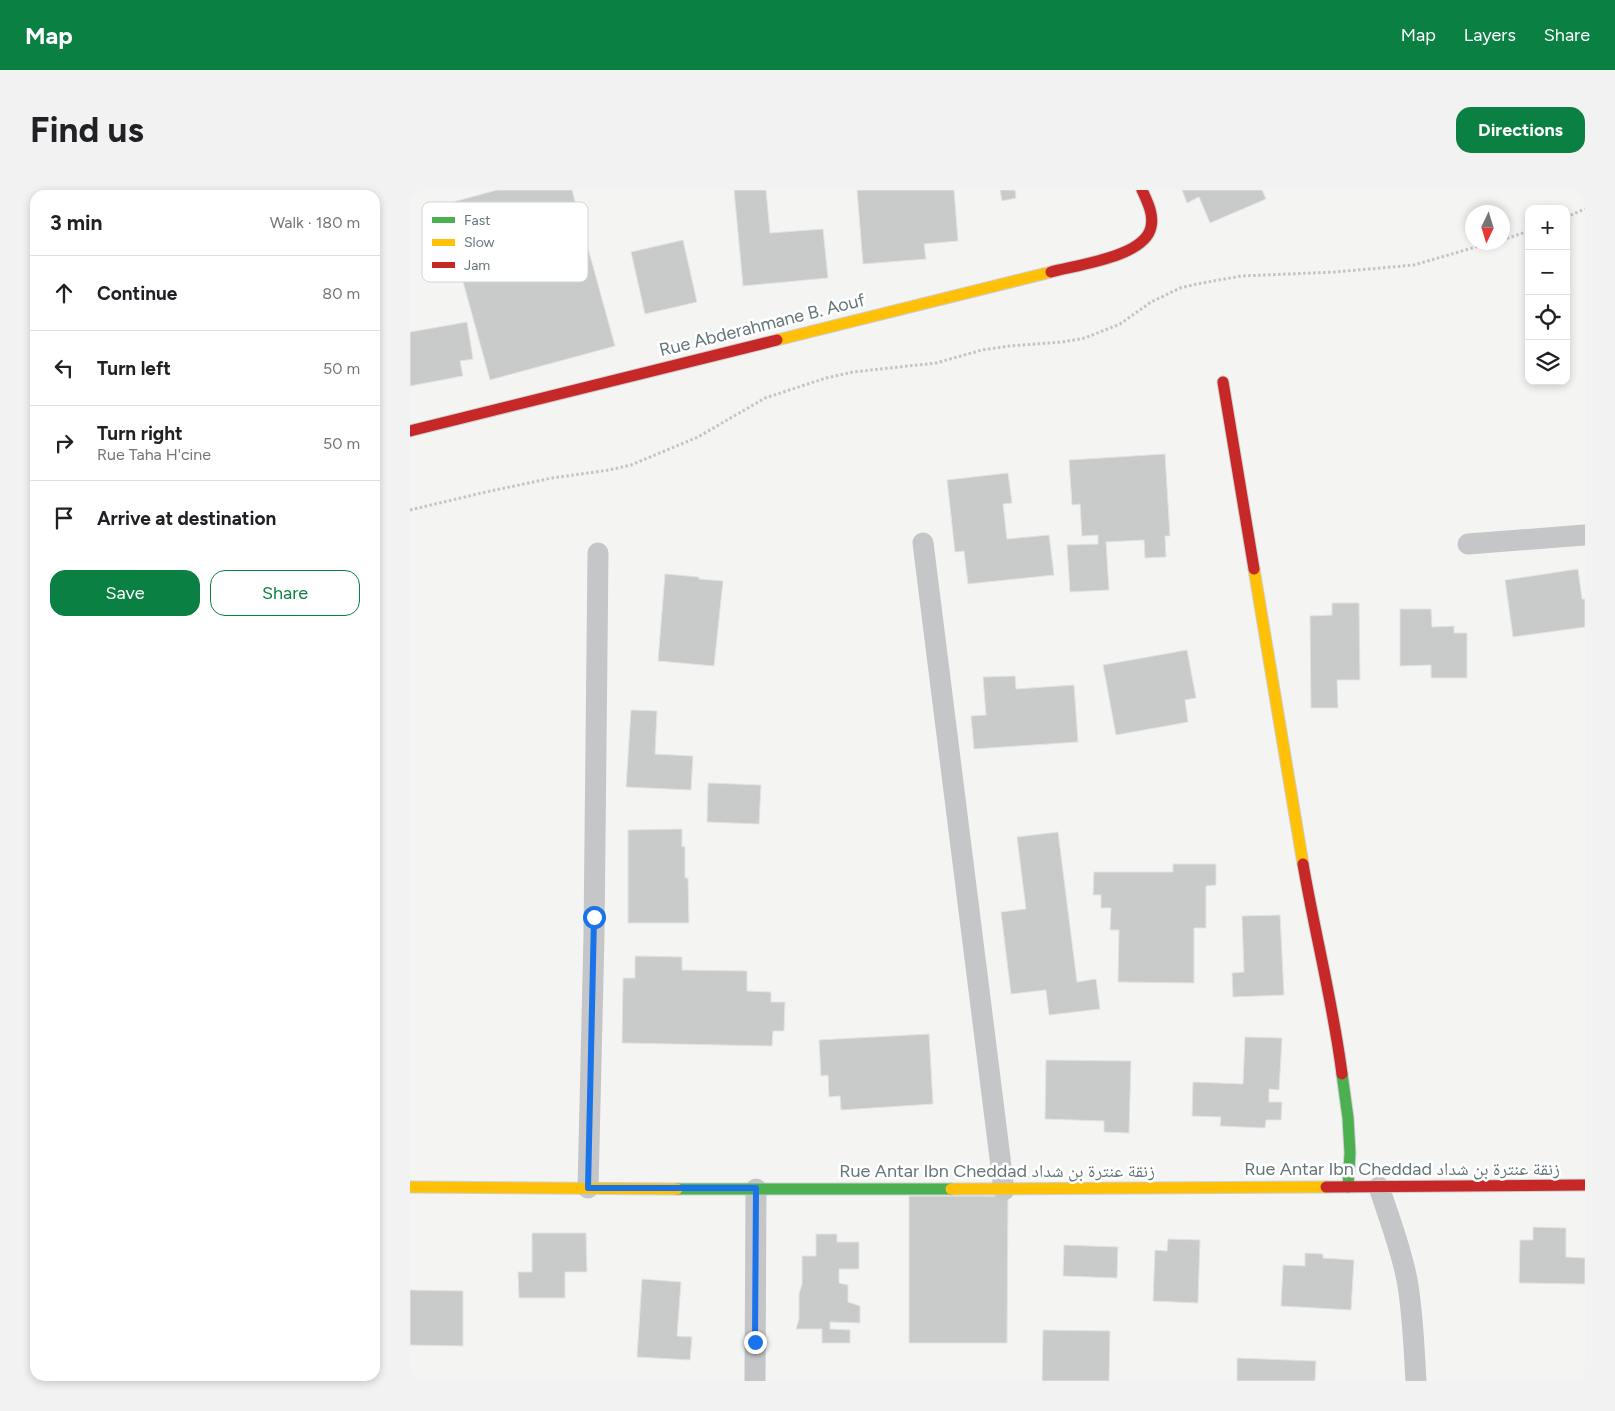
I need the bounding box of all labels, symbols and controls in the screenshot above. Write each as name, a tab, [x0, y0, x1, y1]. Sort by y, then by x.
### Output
text: Map	[25, 21, 73, 50]
text: Map	[1401, 24, 1436, 46]
text: Layers	[1464, 24, 1516, 46]
text: Share	[1544, 24, 1590, 46]
button: Directions	[1456, 107, 1585, 153]
text: Find us	[30, 109, 144, 151]
legend	[422, 202, 588, 282]
north arrow	[1465, 205, 1510, 250]
map controls	[1525, 205, 1570, 385]
button: +	[1525, 205, 1570, 250]
text: 3 min	[50, 210, 102, 235]
text: Fast	[464, 212, 490, 229]
text: Walk · 180 m	[270, 213, 360, 232]
text: Slow	[464, 234, 495, 251]
button: −	[1525, 250, 1570, 295]
text: Jam	[464, 257, 490, 274]
icon: ahead	[50, 279, 78, 307]
text: Continue	[97, 282, 177, 305]
text: 80 m	[322, 284, 360, 303]
street label: Rue Abderahmane B. Aouf	[657, 289, 867, 361]
button: locate	[1525, 295, 1570, 340]
button: layers	[1525, 340, 1570, 385]
icon: left	[50, 354, 78, 382]
text: Turn left	[97, 357, 171, 380]
text: 50 m	[323, 359, 360, 378]
text: Turn right	[97, 422, 183, 445]
icon: right	[50, 429, 78, 457]
text: 50 m	[323, 434, 360, 453]
text: Rue Taha H'cine	[97, 445, 211, 464]
icon: arrive	[50, 504, 78, 532]
text: Arrive at destination	[97, 507, 276, 530]
button: Save	[50, 570, 200, 616]
button: Share	[210, 570, 360, 616]
route start	[583, 906, 606, 929]
street label: Rue Antar Ibn Cheddad زنقة عنترة بن شداد	[1244, 1158, 1560, 1180]
street label: Rue Antar Ibn Cheddad زنقة عنترة بن شداد	[839, 1160, 1155, 1182]
route end	[744, 1331, 767, 1354]

